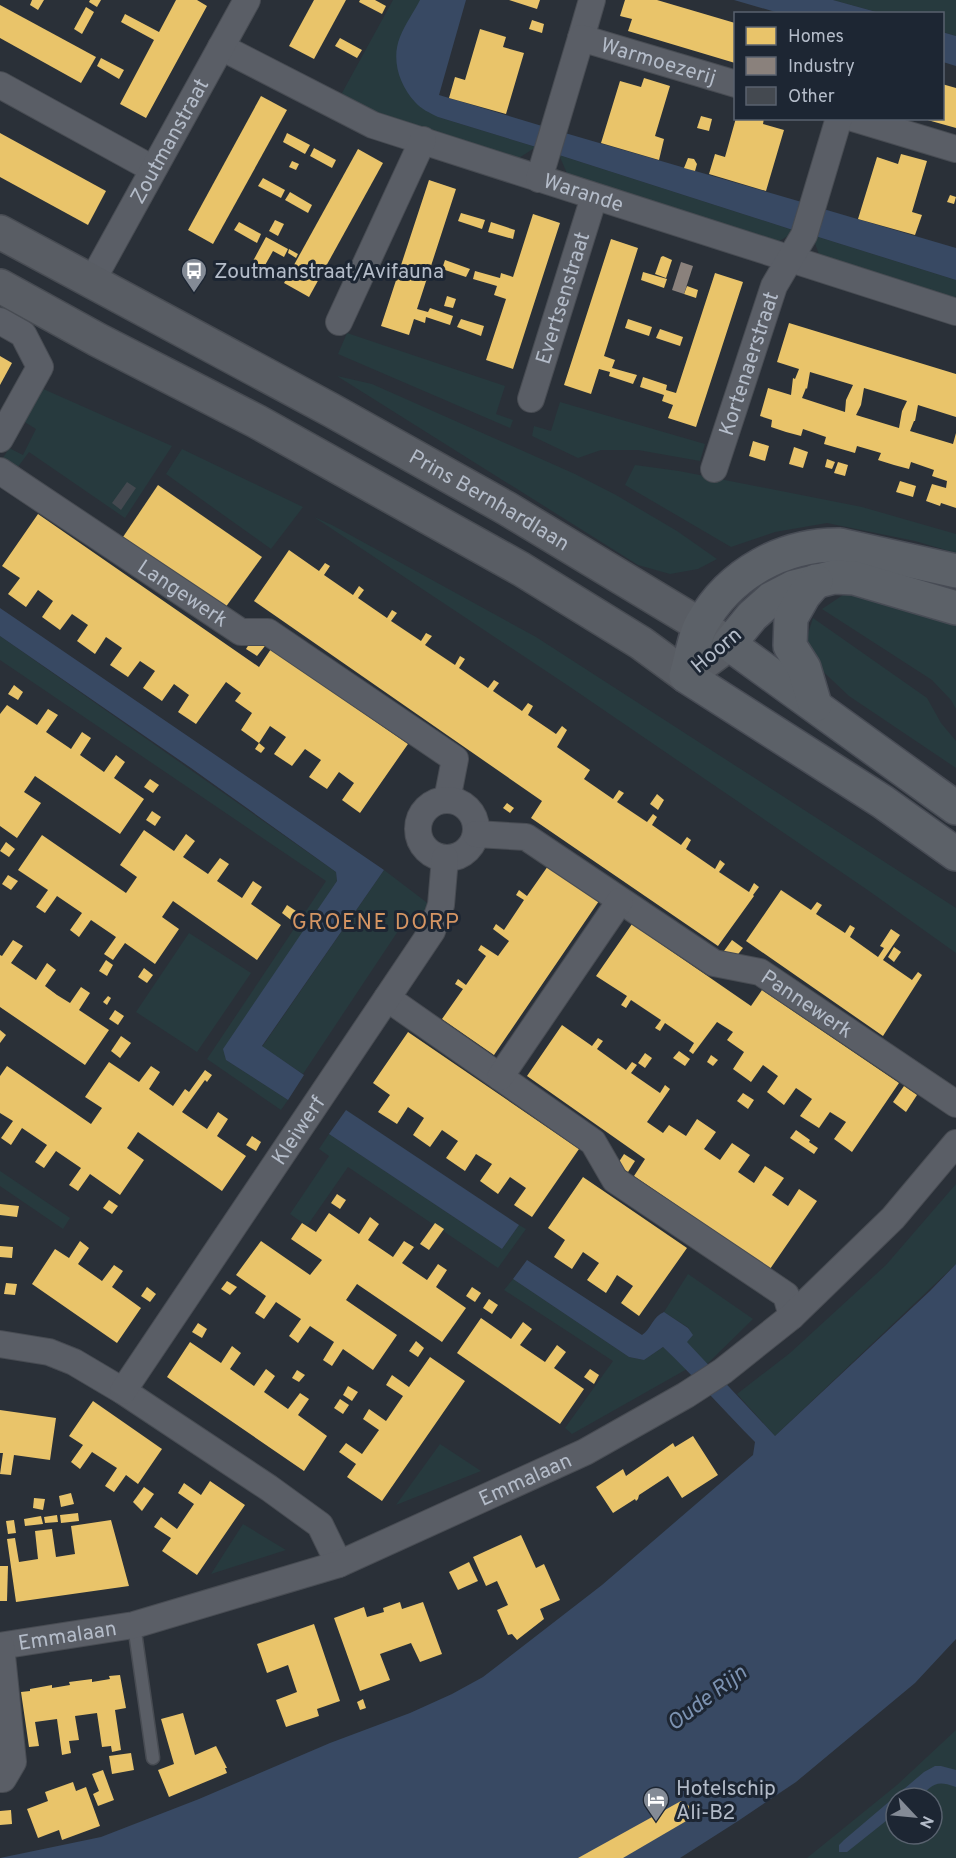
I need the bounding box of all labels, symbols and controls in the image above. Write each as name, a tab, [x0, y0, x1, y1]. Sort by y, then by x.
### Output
legend	[734, 12, 944, 120]
text: Homes	[788, 26, 844, 49]
street label: Warmoezerij	[597, 33, 719, 92]
text: Industry	[788, 56, 855, 79]
street label: Zoutmanstraat	[125, 74, 216, 209]
text: Other	[788, 86, 835, 109]
street label: Warande	[540, 168, 627, 219]
street label: Evertsenstraat	[531, 229, 597, 368]
bus stop icon: Zoutmanstraat/Avifauna	[179, 256, 209, 294]
place label: Zoutmanstraat/Avifauna	[214, 259, 444, 286]
street label: Kortenaerstraat	[714, 289, 786, 439]
street label: Prins Bernhardlaan	[404, 444, 574, 558]
street label: Langewerk	[132, 554, 233, 634]
street label: Hoorn	[686, 622, 748, 680]
district label: GROENE DORP	[292, 910, 460, 937]
street label: Pannewerk	[755, 964, 857, 1045]
street label: Kleiwerf	[266, 1091, 332, 1171]
street label: Emmalaan	[475, 1448, 577, 1514]
street label: Emmalaan	[16, 1616, 119, 1658]
water label: Oude Rijn	[662, 1660, 753, 1738]
place label: Hotelschip Ali-B2	[676, 1776, 776, 1827]
hotel icon: Hotelschip Ali-B2	[641, 1785, 671, 1823]
north arrow	[884, 1786, 944, 1846]
text: N	[914, 1812, 937, 1831]

